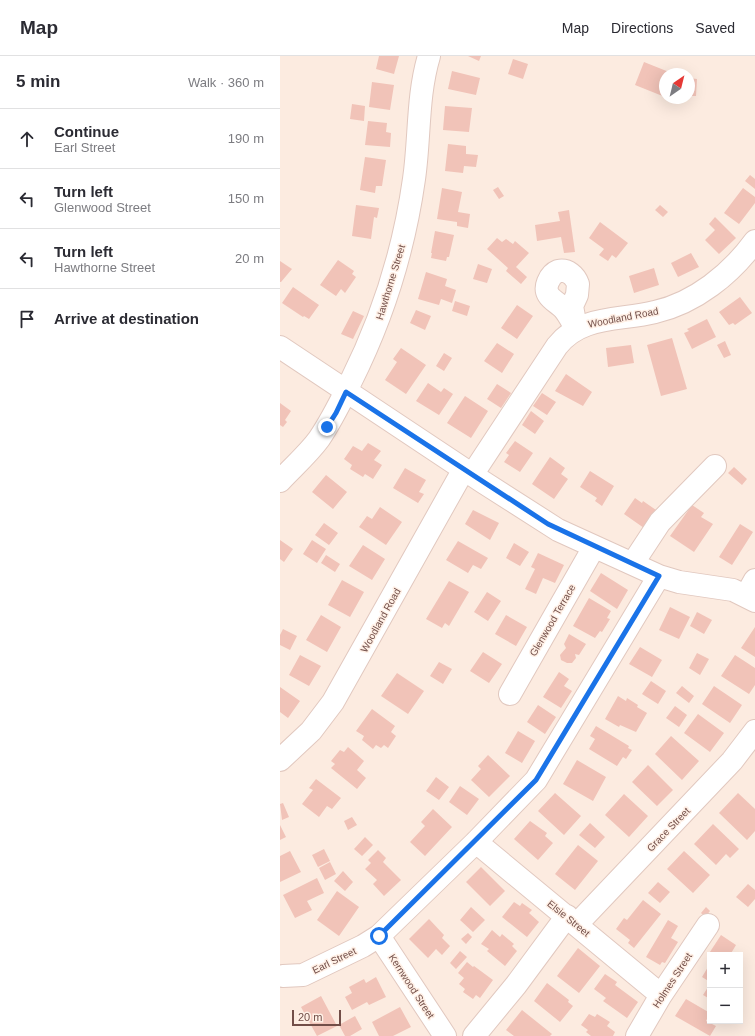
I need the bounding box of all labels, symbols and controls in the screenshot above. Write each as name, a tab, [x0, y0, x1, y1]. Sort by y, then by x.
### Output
text: Map	[20, 17, 58, 38]
text: Map	[562, 20, 589, 36]
text: Directions	[611, 20, 673, 36]
text: Saved	[695, 20, 735, 36]
north arrow	[659, 68, 695, 104]
text: 5 min	[16, 72, 60, 91]
text: Walk · 360 m	[188, 75, 264, 90]
text: Continue	[54, 123, 119, 140]
icon: ahead	[16, 128, 38, 150]
text: 190 m	[228, 131, 264, 146]
text: Earl Street	[54, 140, 115, 155]
text: Turn left	[54, 183, 113, 200]
icon: left	[16, 188, 38, 210]
text: 150 m	[228, 191, 264, 206]
text: Glenwood Street	[54, 200, 151, 215]
text: Turn left	[54, 243, 113, 260]
street label: Hawthorne Street	[374, 243, 407, 321]
icon: left	[16, 248, 38, 270]
text: 20 m	[235, 251, 264, 266]
text: Hawthorne Street	[54, 260, 155, 275]
street label: Woodland Road	[587, 305, 659, 330]
icon: arrive	[16, 308, 38, 330]
text: Arrive at destination	[54, 310, 199, 327]
route end	[318, 418, 336, 436]
street label: Glenwood Terrace	[527, 582, 578, 658]
street label: Woodland Road	[358, 586, 403, 654]
street label: Grace Street	[645, 805, 692, 854]
street label: Elsie Street	[545, 898, 592, 939]
route start	[370, 927, 388, 945]
street label: Earl Street	[311, 945, 358, 976]
street label: Holmes Street	[651, 951, 694, 1010]
street label: Kernwood Street	[387, 952, 437, 1021]
map controls	[707, 952, 743, 1024]
button: +	[707, 952, 743, 988]
button: −	[707, 988, 743, 1024]
scale bar	[292, 1008, 341, 1027]
text: 20 m	[298, 1011, 322, 1023]

